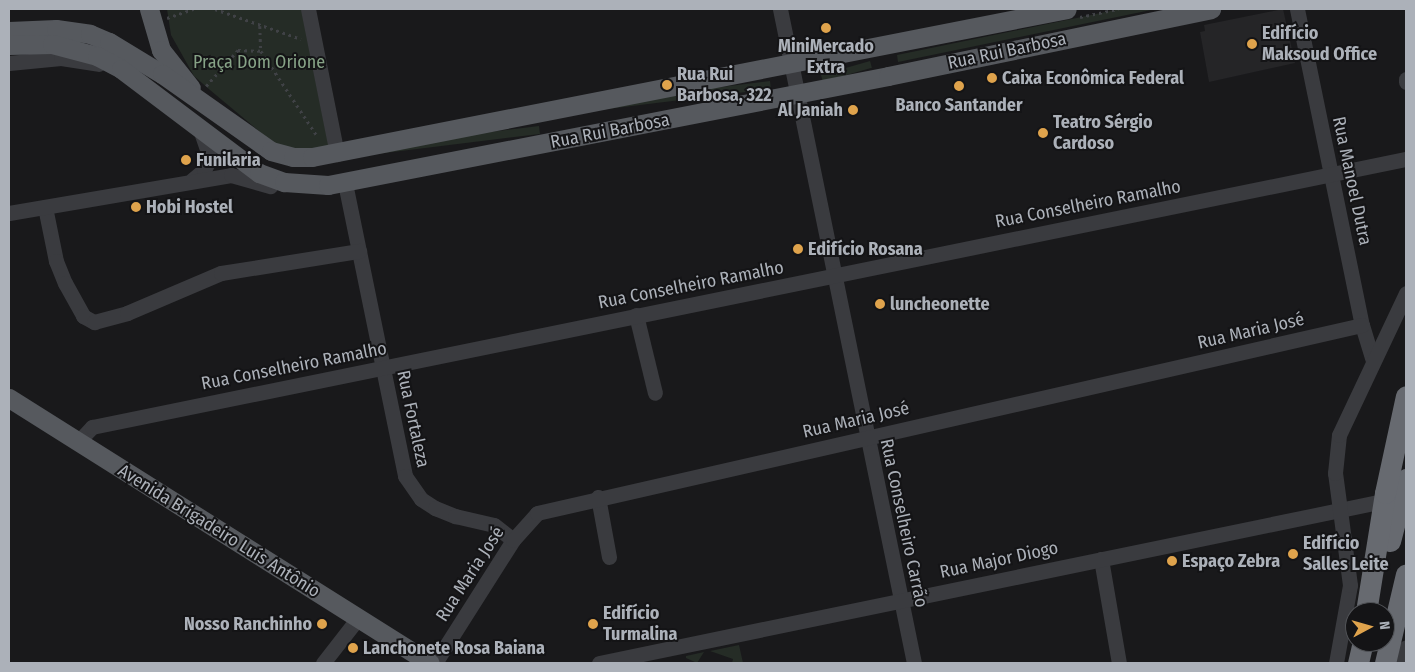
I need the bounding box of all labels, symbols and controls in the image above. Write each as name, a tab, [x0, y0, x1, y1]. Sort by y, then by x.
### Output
marker: MiniMercado Extra	[820, 22, 832, 34]
place label: Edifício Maksoud Office	[1262, 23, 1377, 66]
street label: Rua Rui Barbosa	[946, 28, 1068, 74]
place label: MiniMercado Extra	[778, 36, 874, 78]
marker: Edifício Maksoud Office	[1246, 38, 1258, 50]
park label: Praça Dom Orione	[193, 51, 325, 73]
place label: Rua Rui Barbosa, 322	[677, 64, 772, 106]
place label: Caixa Econômica Federal	[1002, 67, 1184, 89]
marker: Caixa Econômica Federal	[986, 72, 998, 84]
marker: Rua Rui Barbosa, 322	[661, 79, 673, 91]
marker: Banco Santander	[953, 80, 965, 92]
place label: Banco Santander	[895, 94, 1023, 116]
place label: Al Janiah	[778, 99, 843, 121]
marker: Al Janiah	[847, 104, 859, 116]
street label: Rua Rui Barbosa	[549, 109, 671, 153]
place label: Teatro Sérgio Cardoso	[1053, 112, 1153, 154]
street label: Rua Manoel Dutra	[1328, 115, 1376, 247]
marker: Teatro Sérgio Cardoso	[1037, 127, 1049, 139]
place label: Funilaria	[196, 149, 261, 171]
marker: Funilaria	[180, 154, 192, 166]
street label: Rua Conselheiro Ramalho	[993, 175, 1183, 233]
place label: Hobi Hostel	[146, 196, 233, 218]
marker: Hobi Hostel	[130, 201, 142, 213]
place label: Edifício Rosana	[808, 238, 923, 260]
marker: Edifício Rosana	[792, 243, 804, 255]
street label: Rua Conselheiro Ramalho	[596, 256, 786, 314]
place label: luncheonette	[890, 293, 990, 315]
marker: luncheonette	[874, 298, 886, 310]
street label: Rua Maria José	[1196, 308, 1306, 354]
street label: Rua Conselheiro Ramalho	[199, 337, 389, 395]
street label: Rua Fortaleza	[392, 368, 434, 470]
street label: Rua Maria José	[801, 397, 911, 443]
street label: Rua Conselheiro Carrão	[876, 437, 932, 609]
street label: Avenida Brigadeiro Luís Antônio	[114, 460, 324, 602]
street label: Rua Maria José	[431, 523, 509, 625]
place label: Edifício Salles Leite	[1303, 533, 1389, 576]
street label: Rua Major Diogo	[938, 537, 1060, 583]
marker: Edifício Salles Leite	[1287, 548, 1299, 560]
place label: Espaço Zebra	[1182, 550, 1280, 572]
marker: Espaço Zebra	[1166, 555, 1178, 567]
north arrow	[1345, 602, 1395, 652]
place label: Edifício Turmalina	[603, 603, 677, 646]
place label: Nosso Ranchinho	[184, 613, 312, 635]
marker: Nosso Ranchinho	[316, 618, 328, 630]
marker: Edifício Turmalina	[587, 618, 599, 630]
text: N	[1376, 620, 1393, 631]
place label: Lanchonete Rosa Baiana	[363, 637, 545, 659]
marker: Lanchonete Rosa Baiana	[347, 642, 359, 654]

